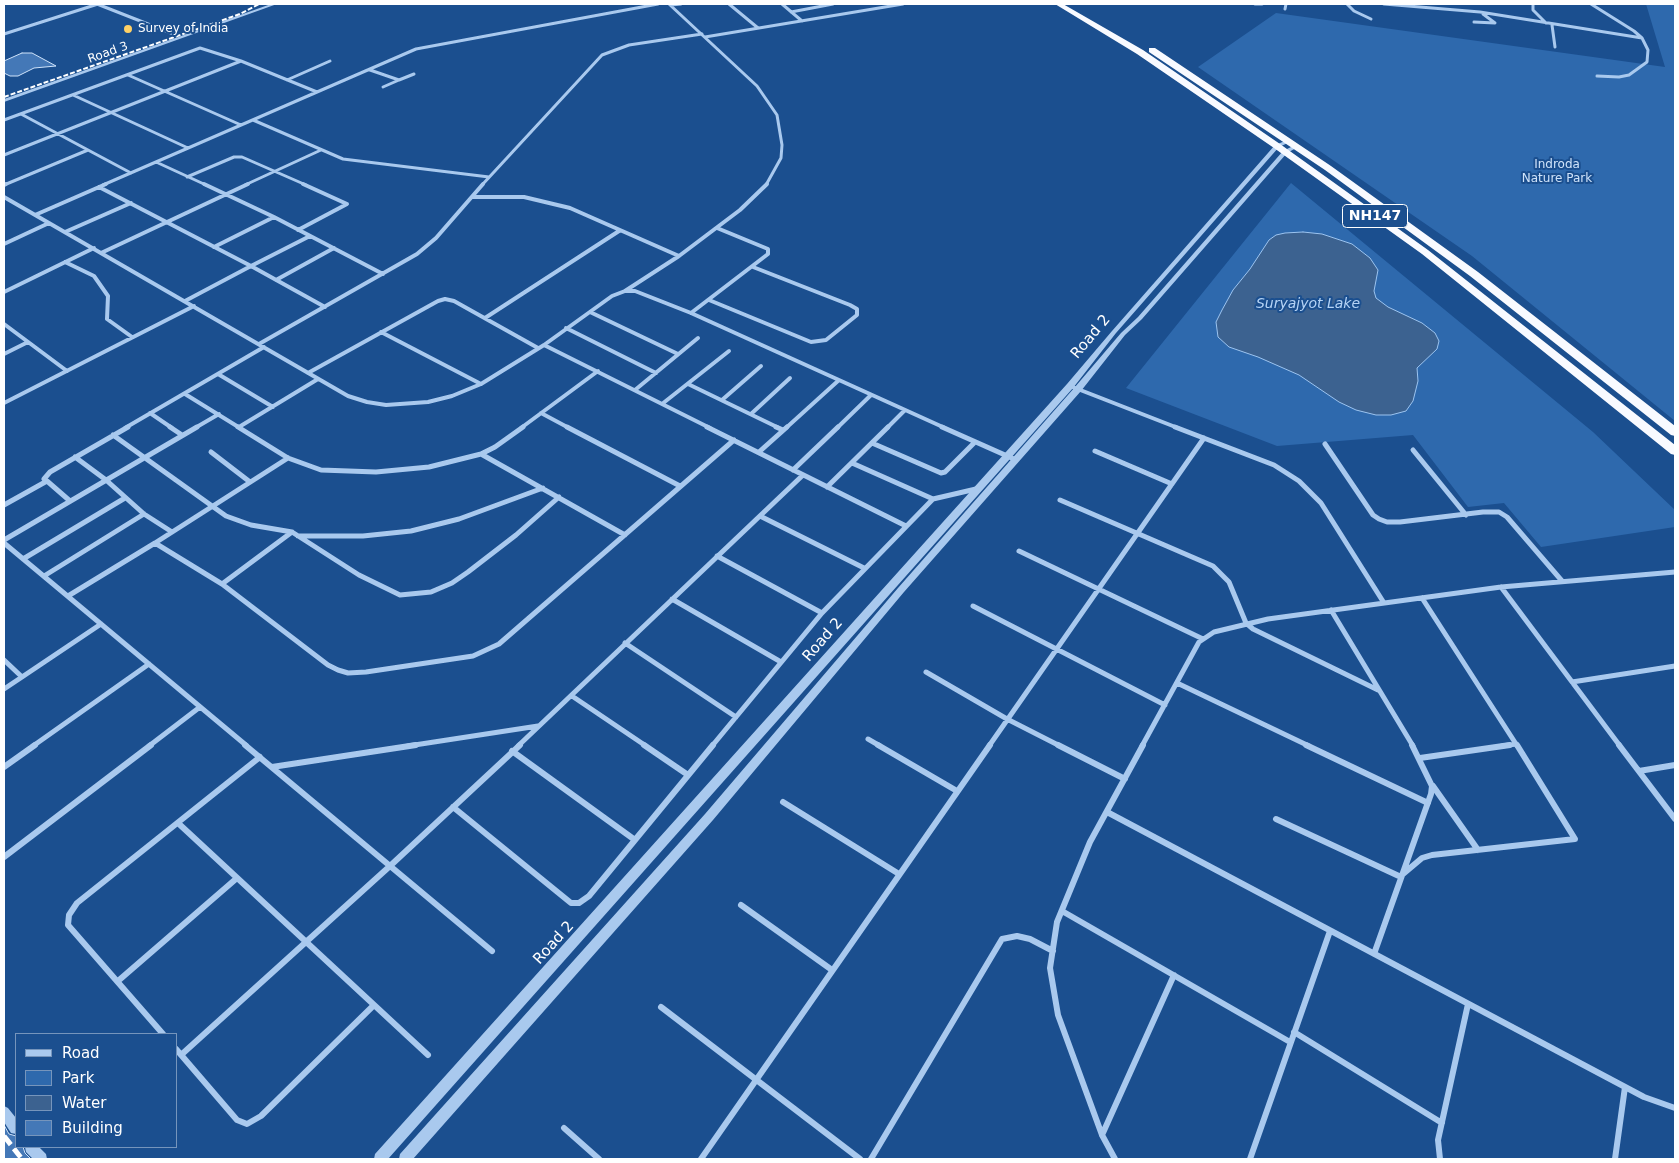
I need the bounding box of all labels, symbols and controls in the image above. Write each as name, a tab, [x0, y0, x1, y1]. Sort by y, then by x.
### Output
place label: Survey of India	[138, 22, 228, 36]
marker: Survey of India	[122, 23, 134, 35]
street label: Road 3	[86, 39, 130, 67]
park label: Indroda Nature Park	[1522, 158, 1592, 186]
road number: NH147	[1342, 205, 1408, 228]
water label: Suryajyot Lake	[1256, 296, 1360, 312]
street label: Road 2	[1067, 311, 1115, 363]
street label: Road 2	[799, 614, 847, 666]
street label: Road 2	[530, 918, 578, 968]
legend	[15, 1033, 178, 1148]
text: Road	[62, 1044, 100, 1062]
text: Park	[62, 1069, 94, 1087]
text: Water	[62, 1094, 106, 1112]
text: Building	[62, 1119, 123, 1137]

